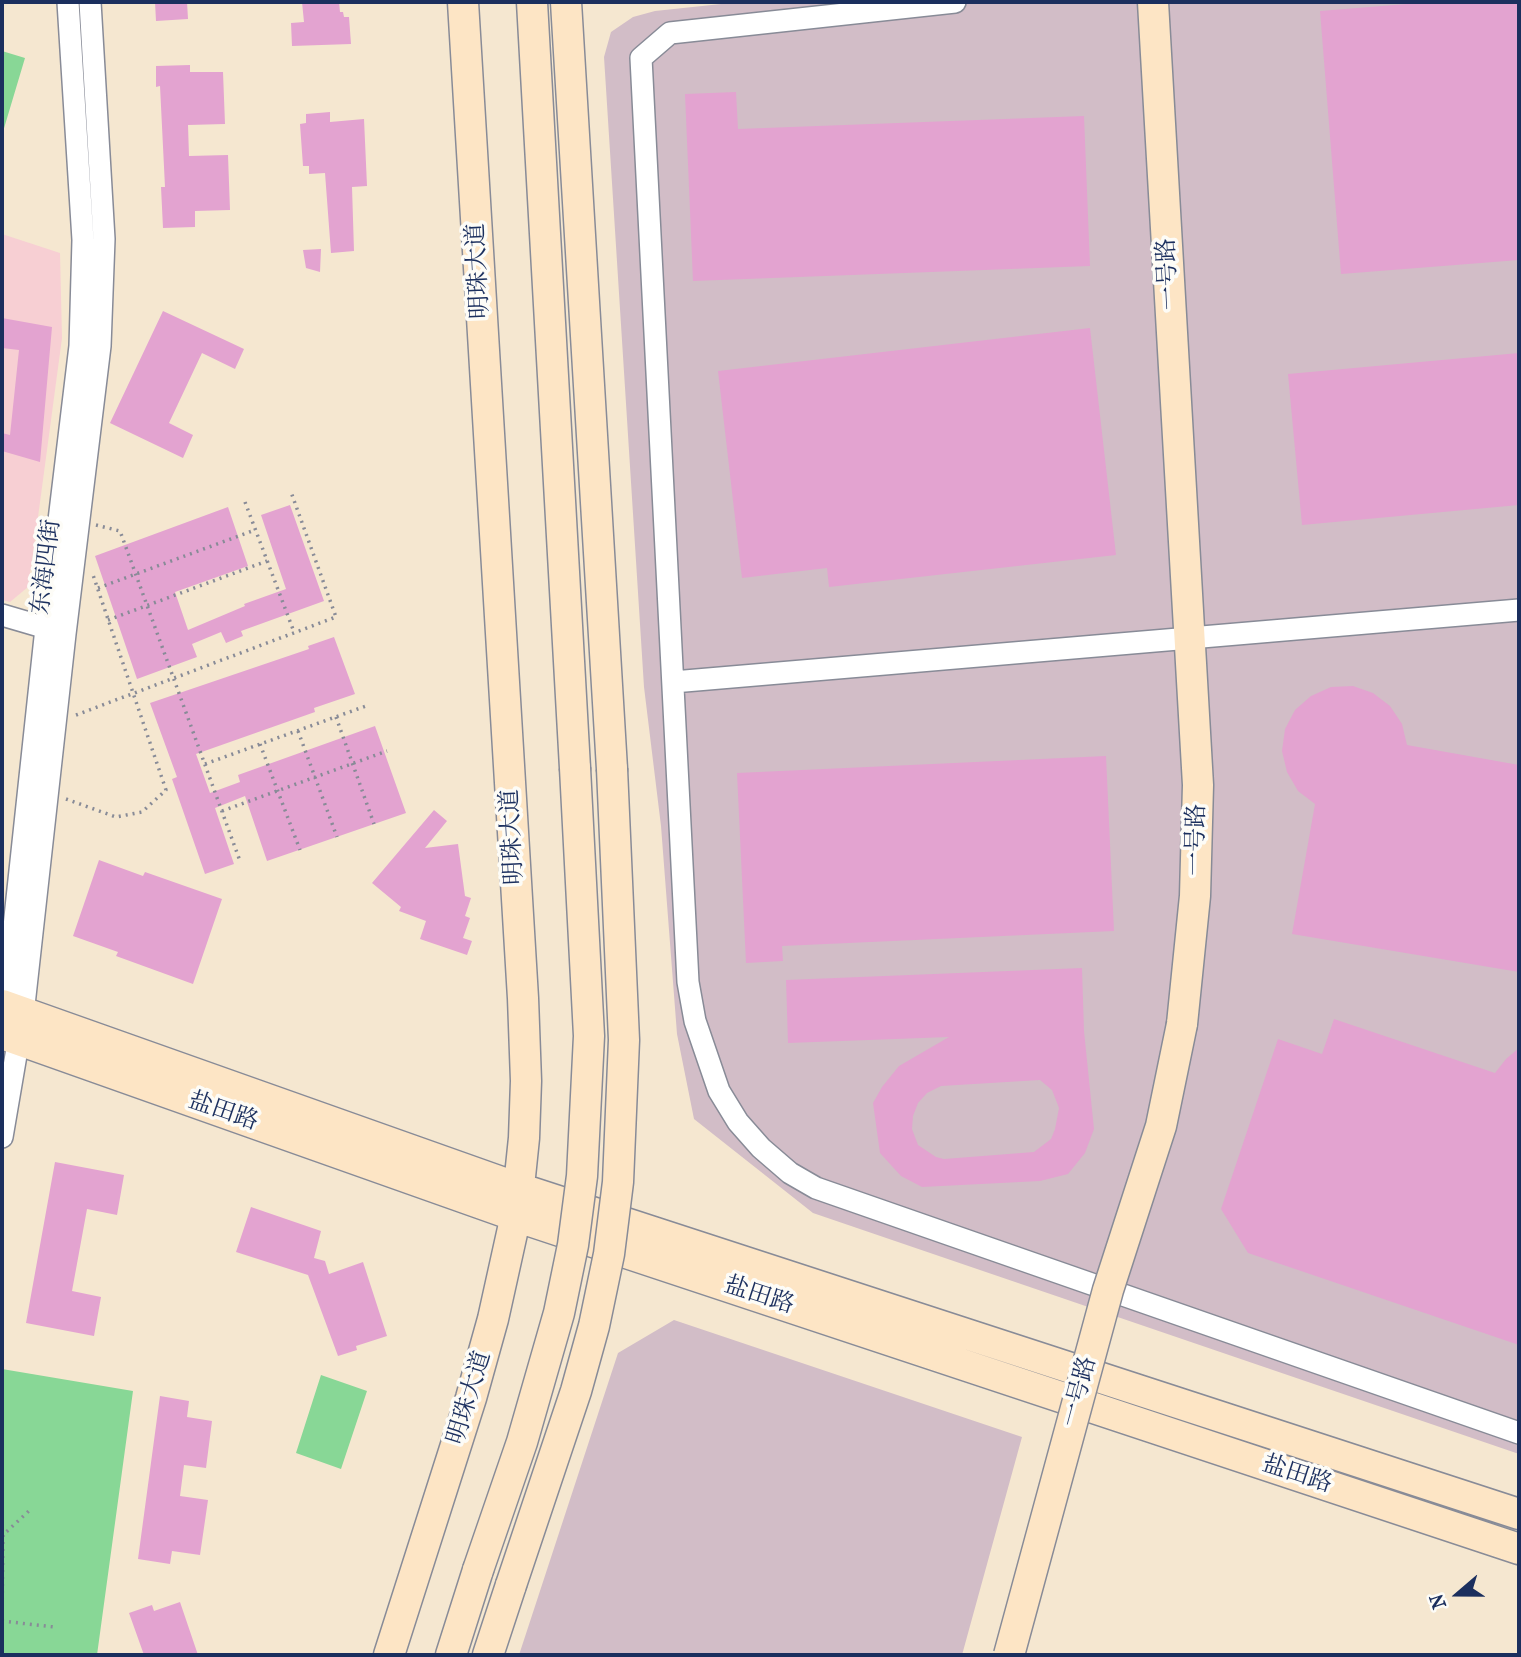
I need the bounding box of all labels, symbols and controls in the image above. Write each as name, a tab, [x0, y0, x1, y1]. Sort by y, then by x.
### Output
street label: 明珠大道	[462, 222, 496, 320]
street label: 一号路	[1153, 237, 1185, 311]
street label: 东海四街	[27, 518, 67, 616]
street label: 明珠大道	[496, 788, 530, 886]
street label: 一号路	[1182, 804, 1212, 876]
street label: 盐田路	[184, 1087, 262, 1137]
street label: 盐田路	[720, 1271, 798, 1321]
street label: 明珠大道	[442, 1348, 498, 1448]
street label: 一号路	[1057, 1353, 1103, 1431]
street label: 盐田路	[1258, 1450, 1336, 1500]
north arrow	[1423, 1559, 1493, 1629]
text: N	[1425, 1591, 1451, 1612]

